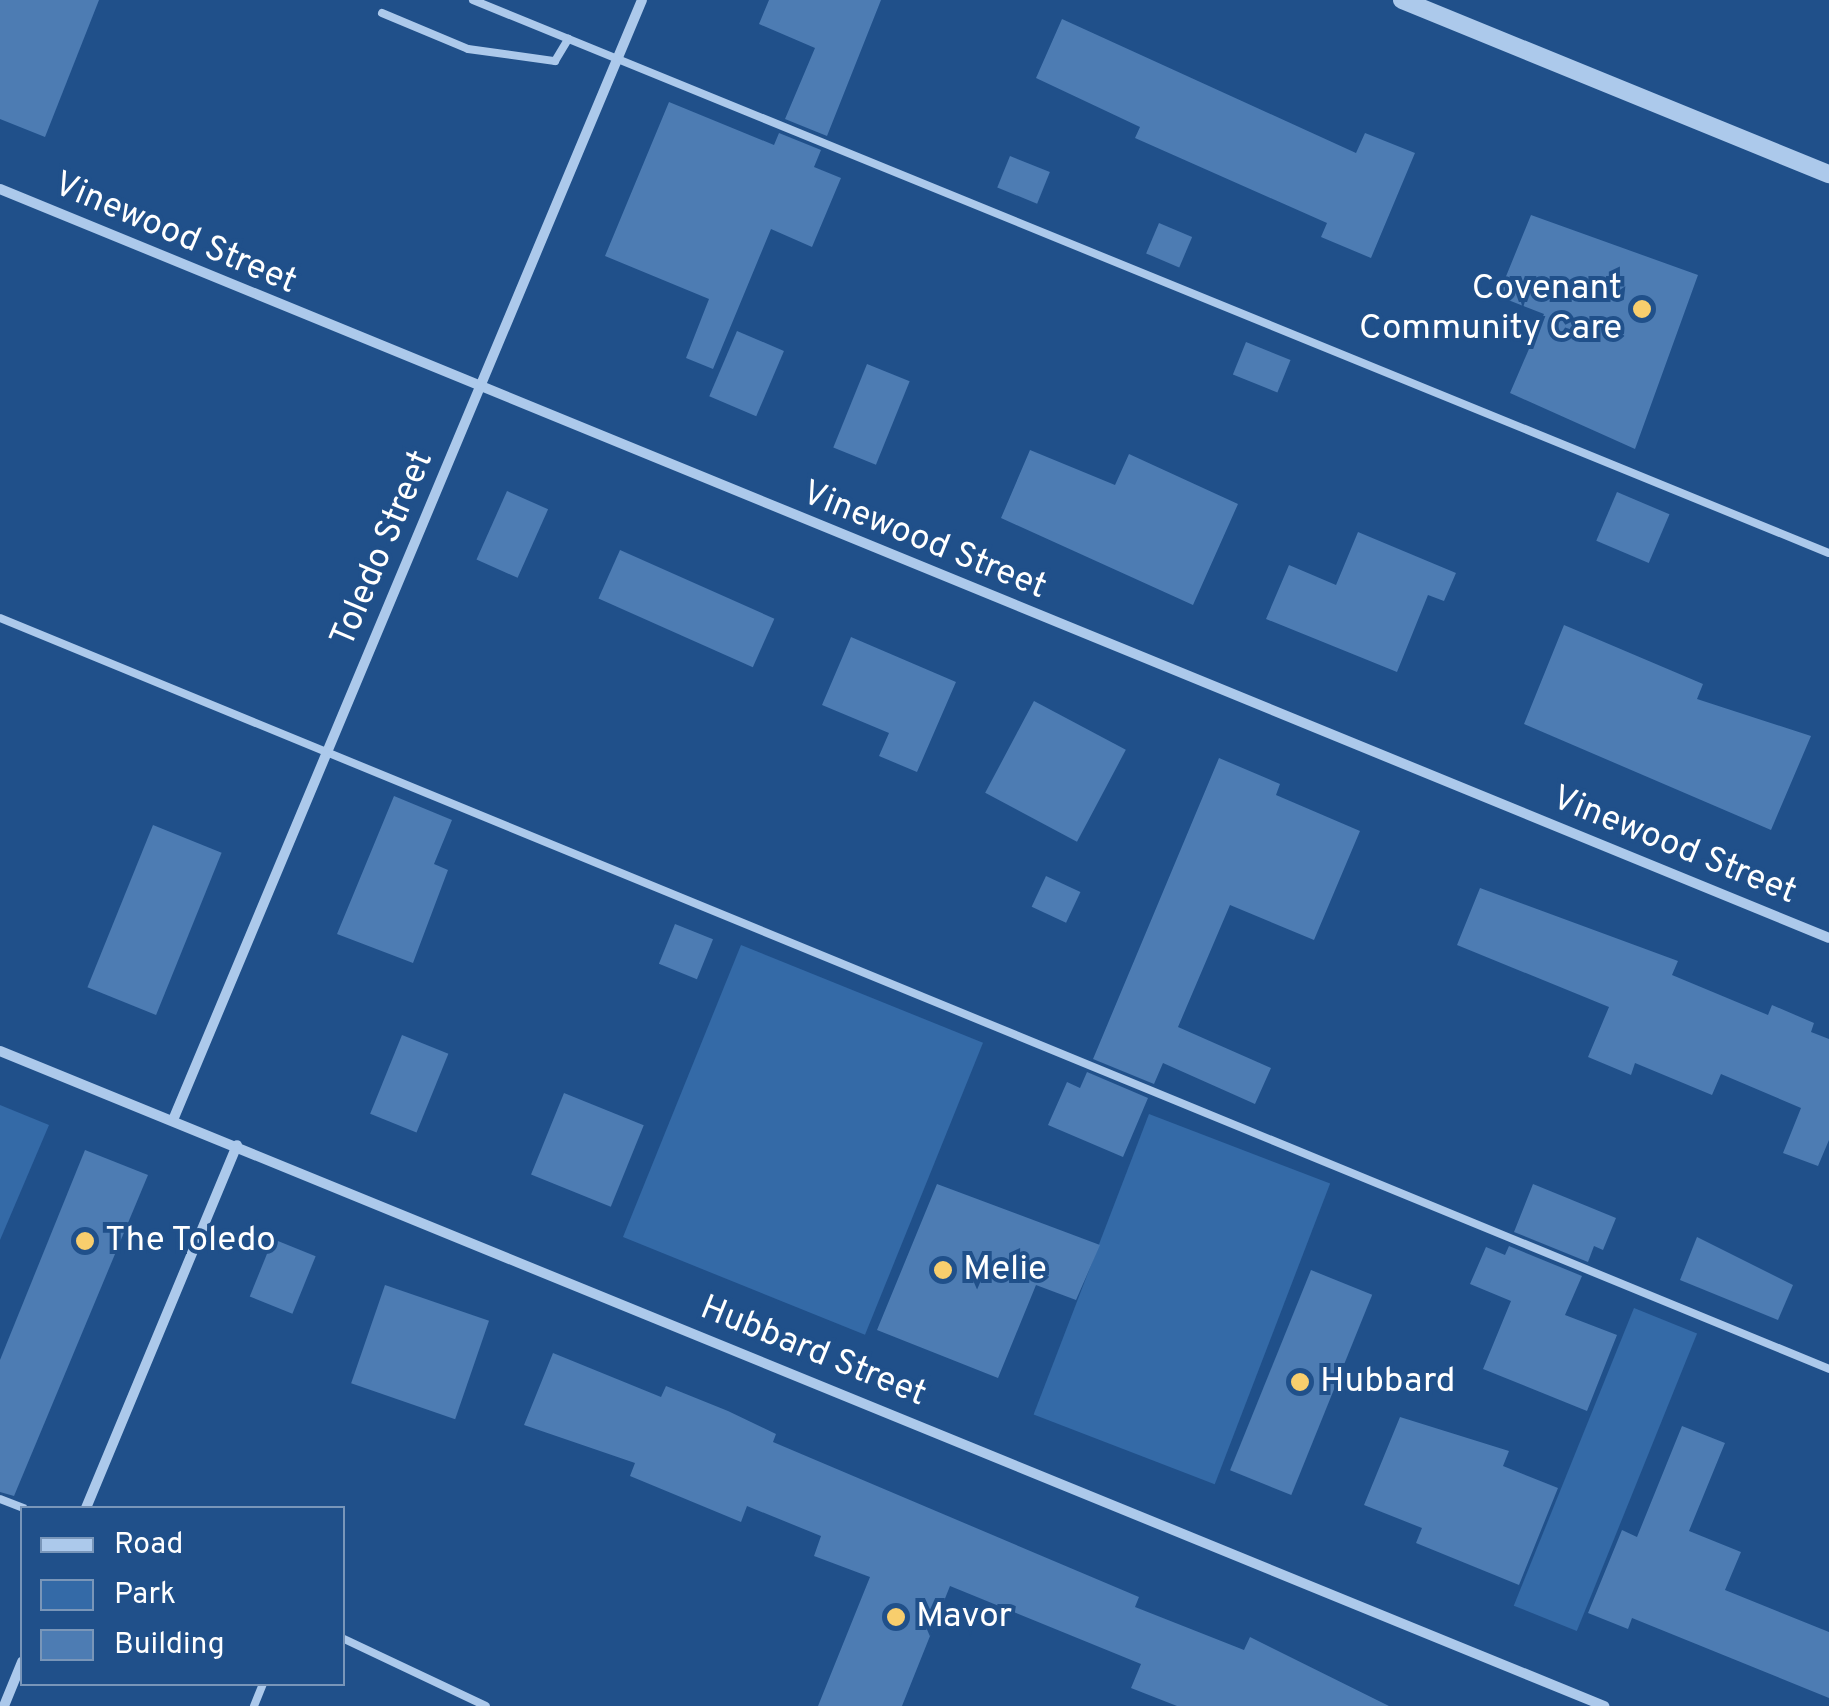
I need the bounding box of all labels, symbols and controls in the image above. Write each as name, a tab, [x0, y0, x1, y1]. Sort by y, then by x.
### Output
street label: Vinewood Street	[47, 164, 303, 304]
place label: Covenant Community Care	[1359, 268, 1622, 350]
marker: Covenant Community Care	[1631, 298, 1653, 320]
street label: Toledo Street	[323, 445, 443, 653]
street label: Vinewood Street	[796, 473, 1052, 609]
street label: Vinewood Street	[1546, 778, 1802, 914]
place label: The Toledo	[105, 1220, 277, 1262]
marker: The Toledo	[74, 1230, 96, 1252]
place label: Melie	[963, 1249, 1047, 1291]
marker: Melie	[932, 1259, 954, 1281]
street label: Hubbard Street	[694, 1288, 932, 1416]
place label: Hubbard	[1320, 1361, 1455, 1403]
marker: Hubbard	[1289, 1371, 1311, 1393]
legend	[20, 1506, 345, 1686]
text: Road	[114, 1527, 183, 1564]
text: Park	[114, 1577, 176, 1614]
place label: Mavor	[916, 1596, 1012, 1638]
marker: Mavor	[885, 1606, 907, 1628]
text: Building	[114, 1627, 225, 1664]

